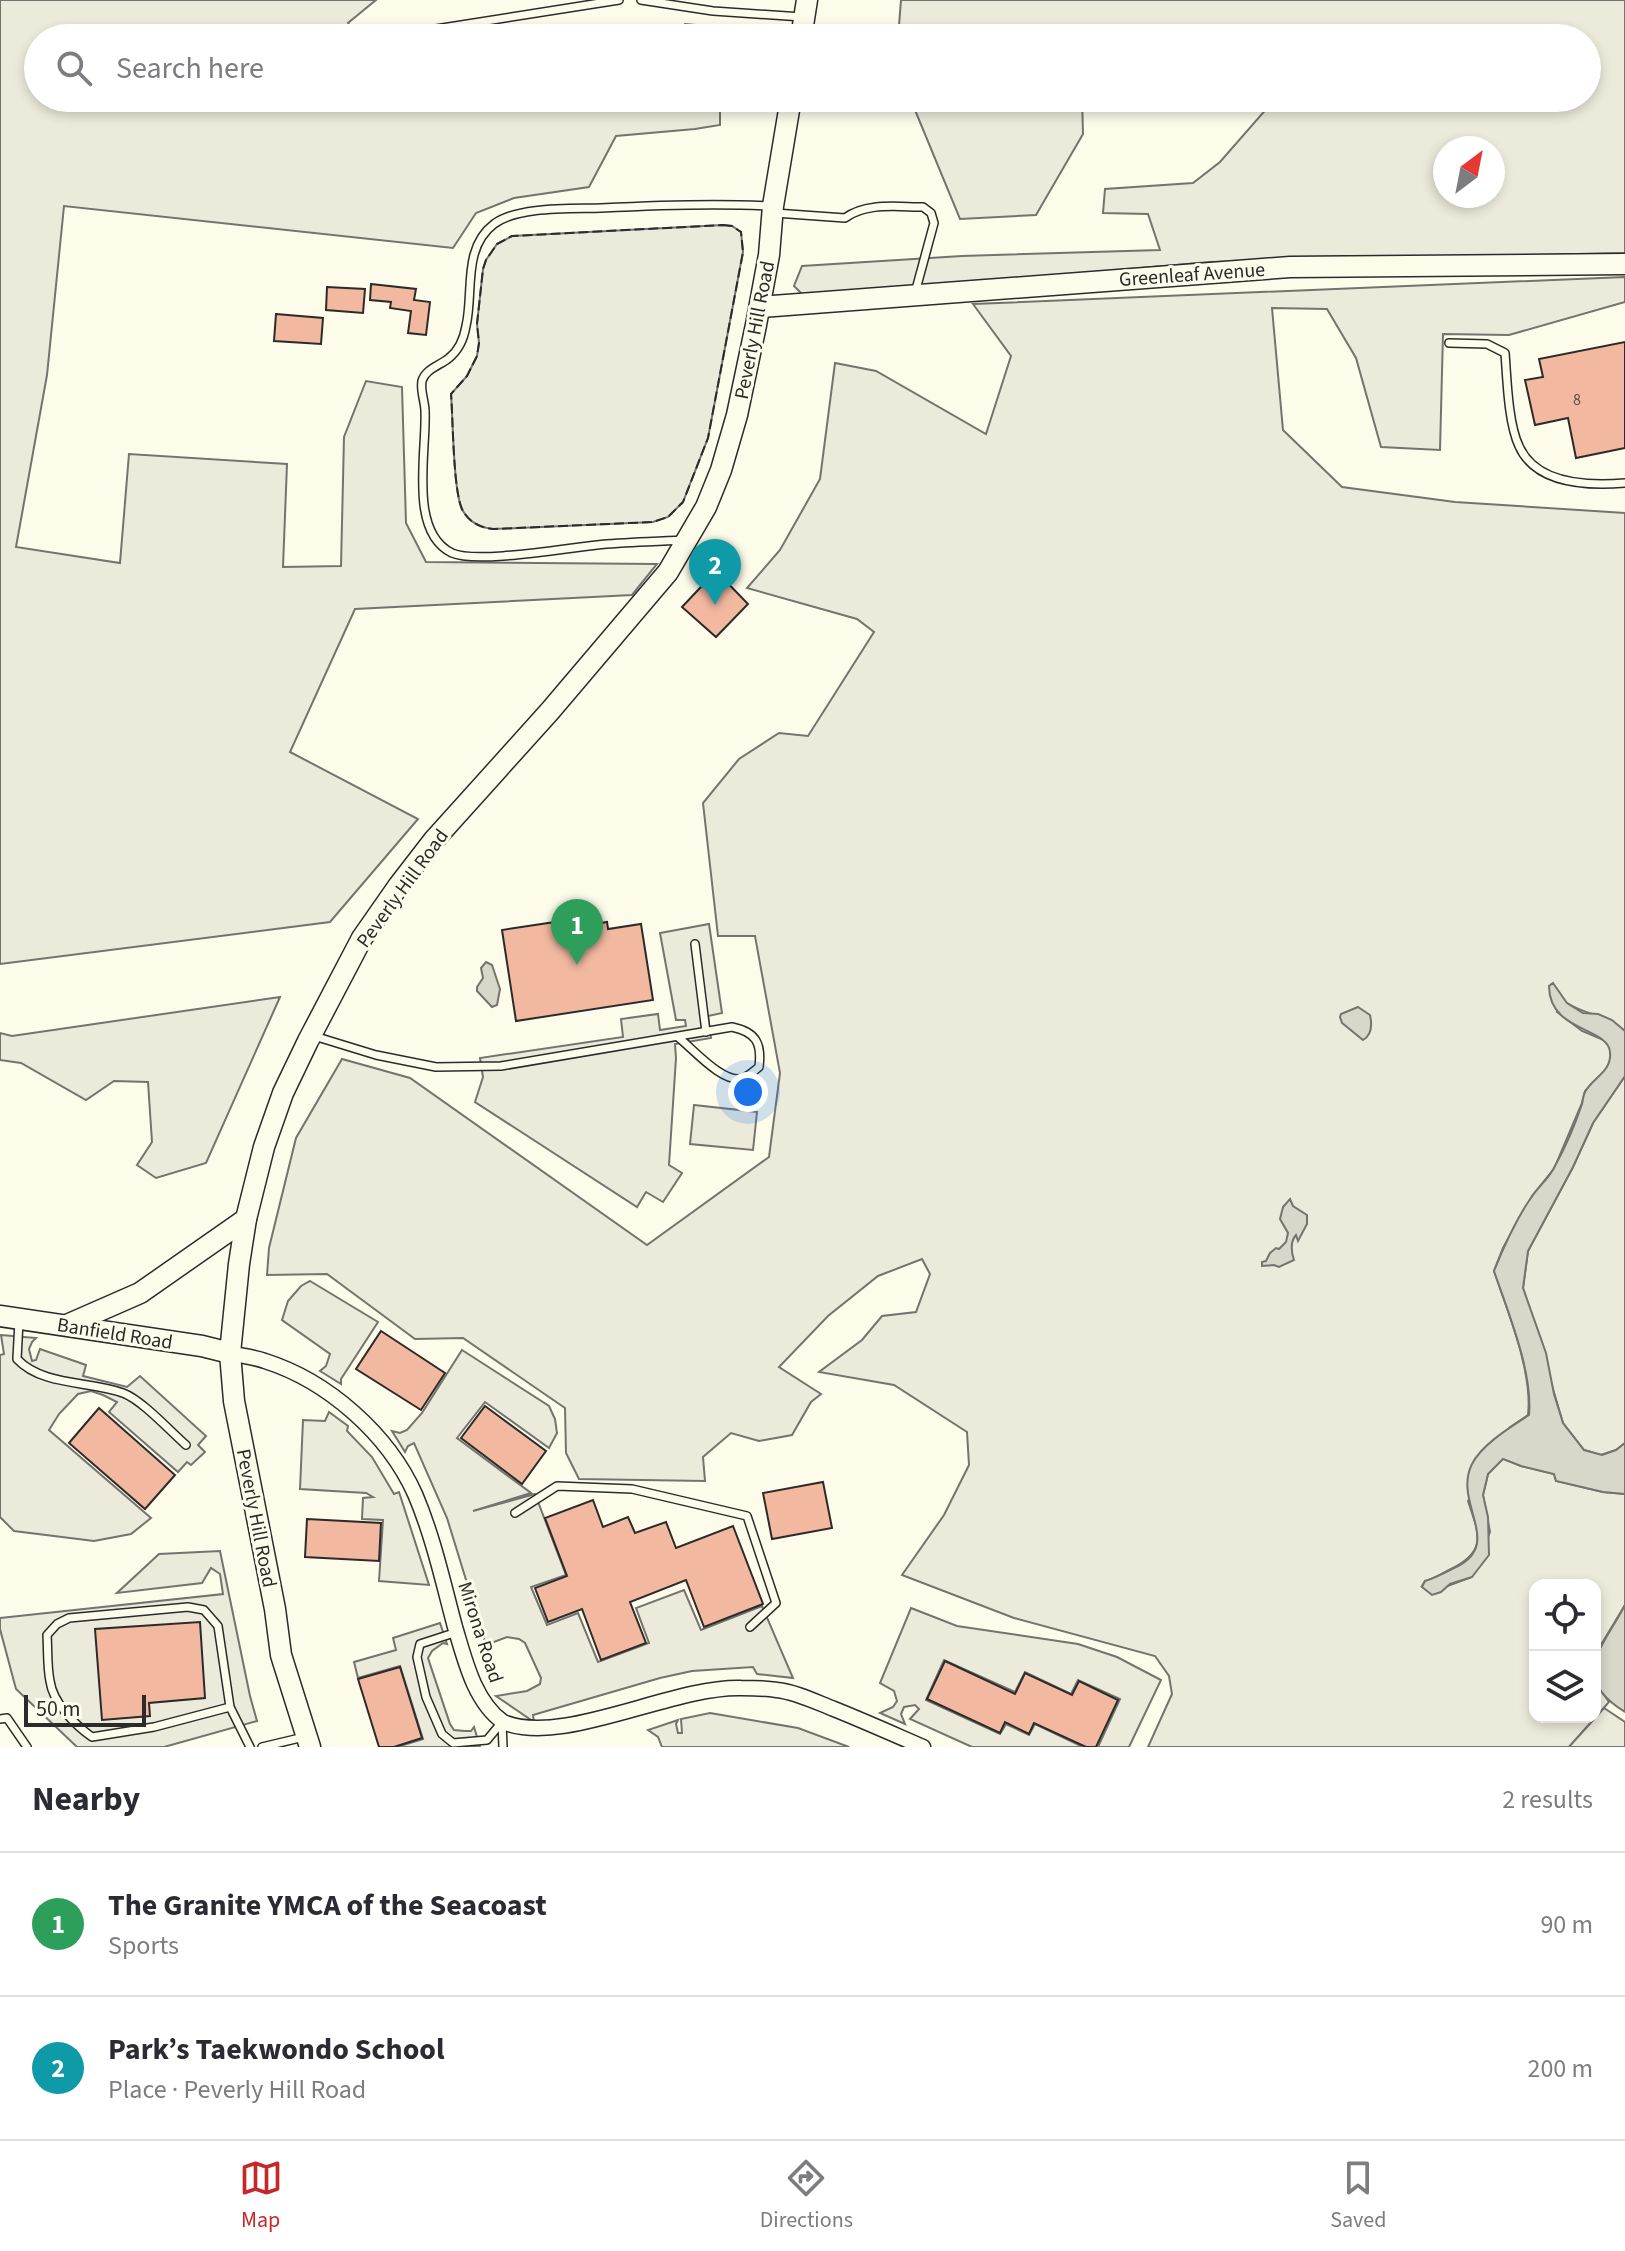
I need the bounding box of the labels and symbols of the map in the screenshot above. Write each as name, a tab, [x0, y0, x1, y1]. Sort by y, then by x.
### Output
north arrow	[1433, 136, 1505, 208]
street label: Greenleaf Avenue	[1118, 256, 1266, 294]
street label: Peverly Hill Road	[728, 259, 782, 402]
house number: 8	[1573, 389, 1581, 411]
pin: 2	[689, 539, 741, 605]
street label: Peverly Hill Road	[350, 824, 455, 954]
pin: 1	[551, 899, 603, 965]
your location	[728, 1072, 768, 1112]
street label: Banfield Road	[55, 1311, 175, 1357]
street label: Peverly Hill Road	[229, 1447, 283, 1590]
street label: Mirona Road	[451, 1578, 510, 1687]
scale bar	[24, 1691, 146, 1727]

